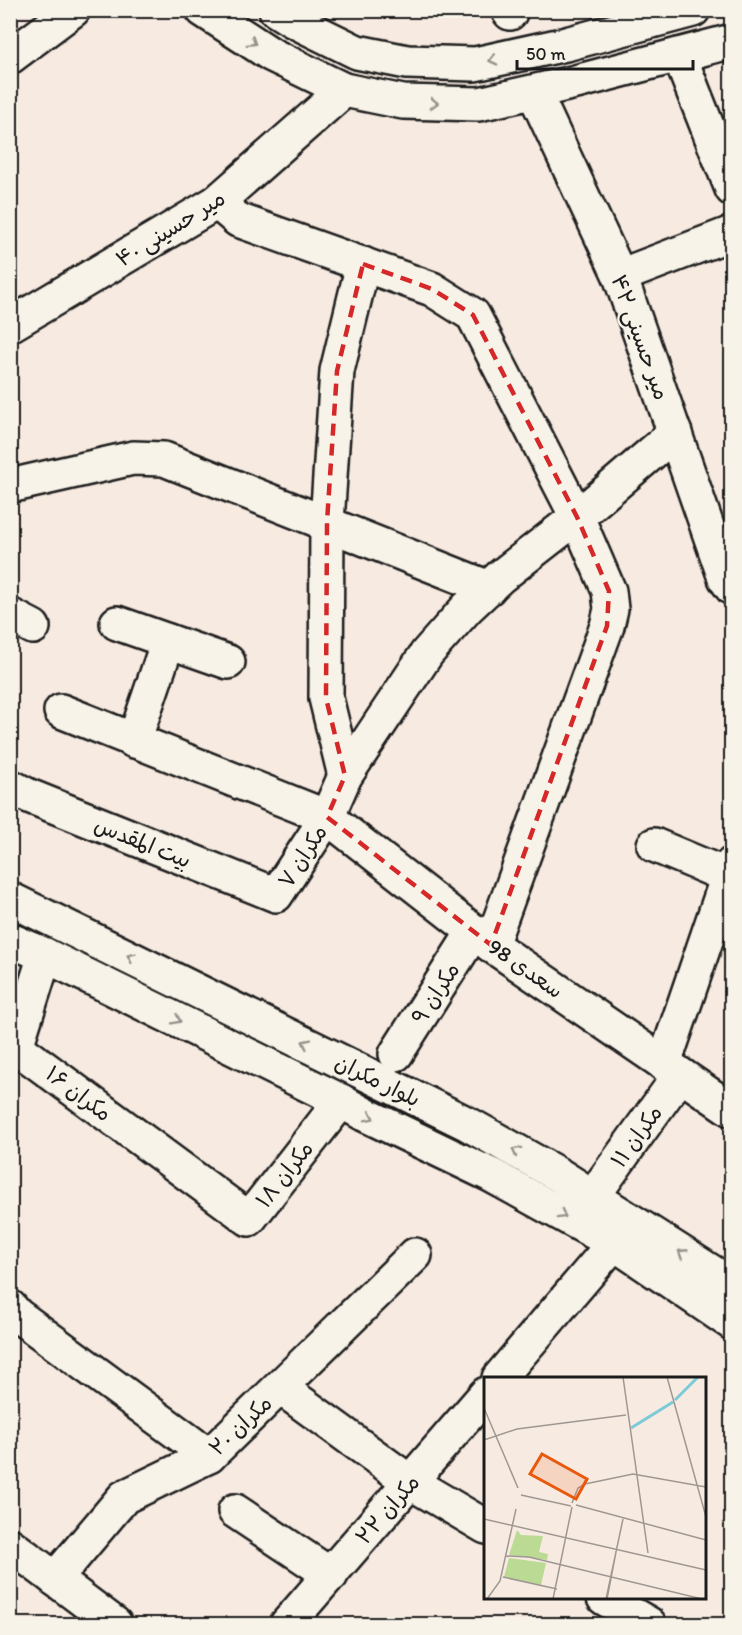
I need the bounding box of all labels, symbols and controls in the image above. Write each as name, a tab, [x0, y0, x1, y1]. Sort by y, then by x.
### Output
scale bar	[517, 33, 692, 71]
one-way arrow	[246, 34, 256, 46]
text: 50 m	[526, 43, 566, 65]
one-way arrow	[488, 53, 498, 66]
one-way arrow	[430, 96, 439, 109]
street label: میر حسینی ۴۰	[111, 184, 230, 274]
street label: میر حسینی ۴۲	[604, 271, 676, 404]
street label: بیت المقدس	[91, 811, 195, 874]
street label: مکران ۷	[272, 820, 333, 893]
street label: سعدی 98	[483, 933, 569, 1004]
one-way arrow	[126, 953, 137, 964]
street label: مکران ۹	[406, 957, 465, 1029]
one-way arrow	[171, 1012, 182, 1024]
one-way arrow	[301, 1039, 312, 1050]
street label: بلوار مکران	[331, 1048, 425, 1113]
street label: مکران ۱۶	[40, 1060, 117, 1127]
street label: مکران ۱۱	[605, 1100, 668, 1173]
one-way arrow	[363, 1110, 374, 1121]
street label: مکران ۱۸	[250, 1135, 319, 1213]
one-way arrow	[512, 1147, 523, 1158]
one-way arrow	[556, 1208, 566, 1219]
one-way arrow	[678, 1249, 688, 1261]
inset map	[484, 1377, 706, 1599]
street label: مکران ۲۰	[203, 1389, 277, 1461]
street label: مکران ۲۲	[350, 1469, 425, 1550]

